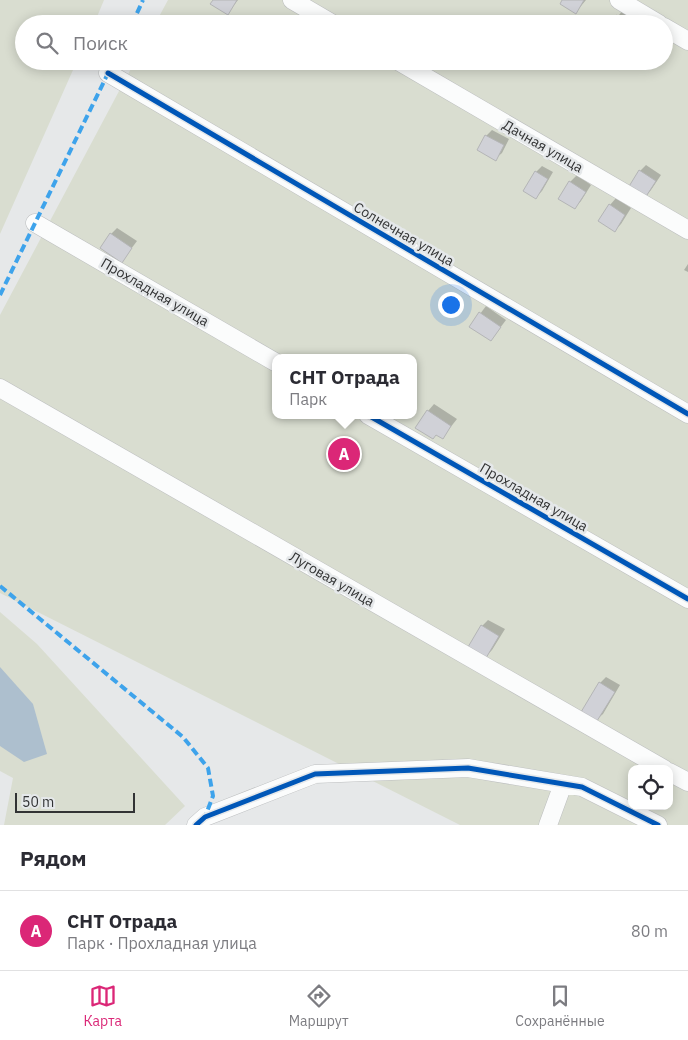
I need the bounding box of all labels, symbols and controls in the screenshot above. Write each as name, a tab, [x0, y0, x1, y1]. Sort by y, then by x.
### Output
search box	[15, 15, 673, 70]
icon: search	[33, 29, 61, 57]
text: Поиск	[73, 31, 128, 55]
street label: Дачная улица	[499, 116, 587, 177]
street label: Солнечная улица	[351, 198, 458, 270]
street label: Прохладная улица	[98, 254, 213, 331]
your location	[438, 292, 464, 318]
popup	[272, 354, 417, 419]
text: СНТ Отрада	[289, 365, 400, 389]
text: Парк	[289, 389, 327, 409]
pin: A	[328, 435, 360, 473]
street label: Прохладная улица	[477, 459, 592, 536]
street label: Луговая улица	[286, 547, 378, 611]
map controls	[628, 765, 673, 810]
button: locate	[628, 765, 673, 810]
scale bar	[15, 790, 135, 813]
text: 50 m	[22, 793, 54, 811]
text: Рядом	[20, 844, 87, 872]
text: СНТ Отрада	[67, 909, 177, 933]
text: A	[31, 921, 41, 941]
text: 80 m	[631, 921, 668, 941]
text: Парк · Прохладная улица	[67, 933, 257, 953]
tab: Карта	[83, 982, 122, 1030]
tab: Маршрут	[289, 982, 349, 1030]
tab: Сохранённые	[515, 982, 605, 1030]

